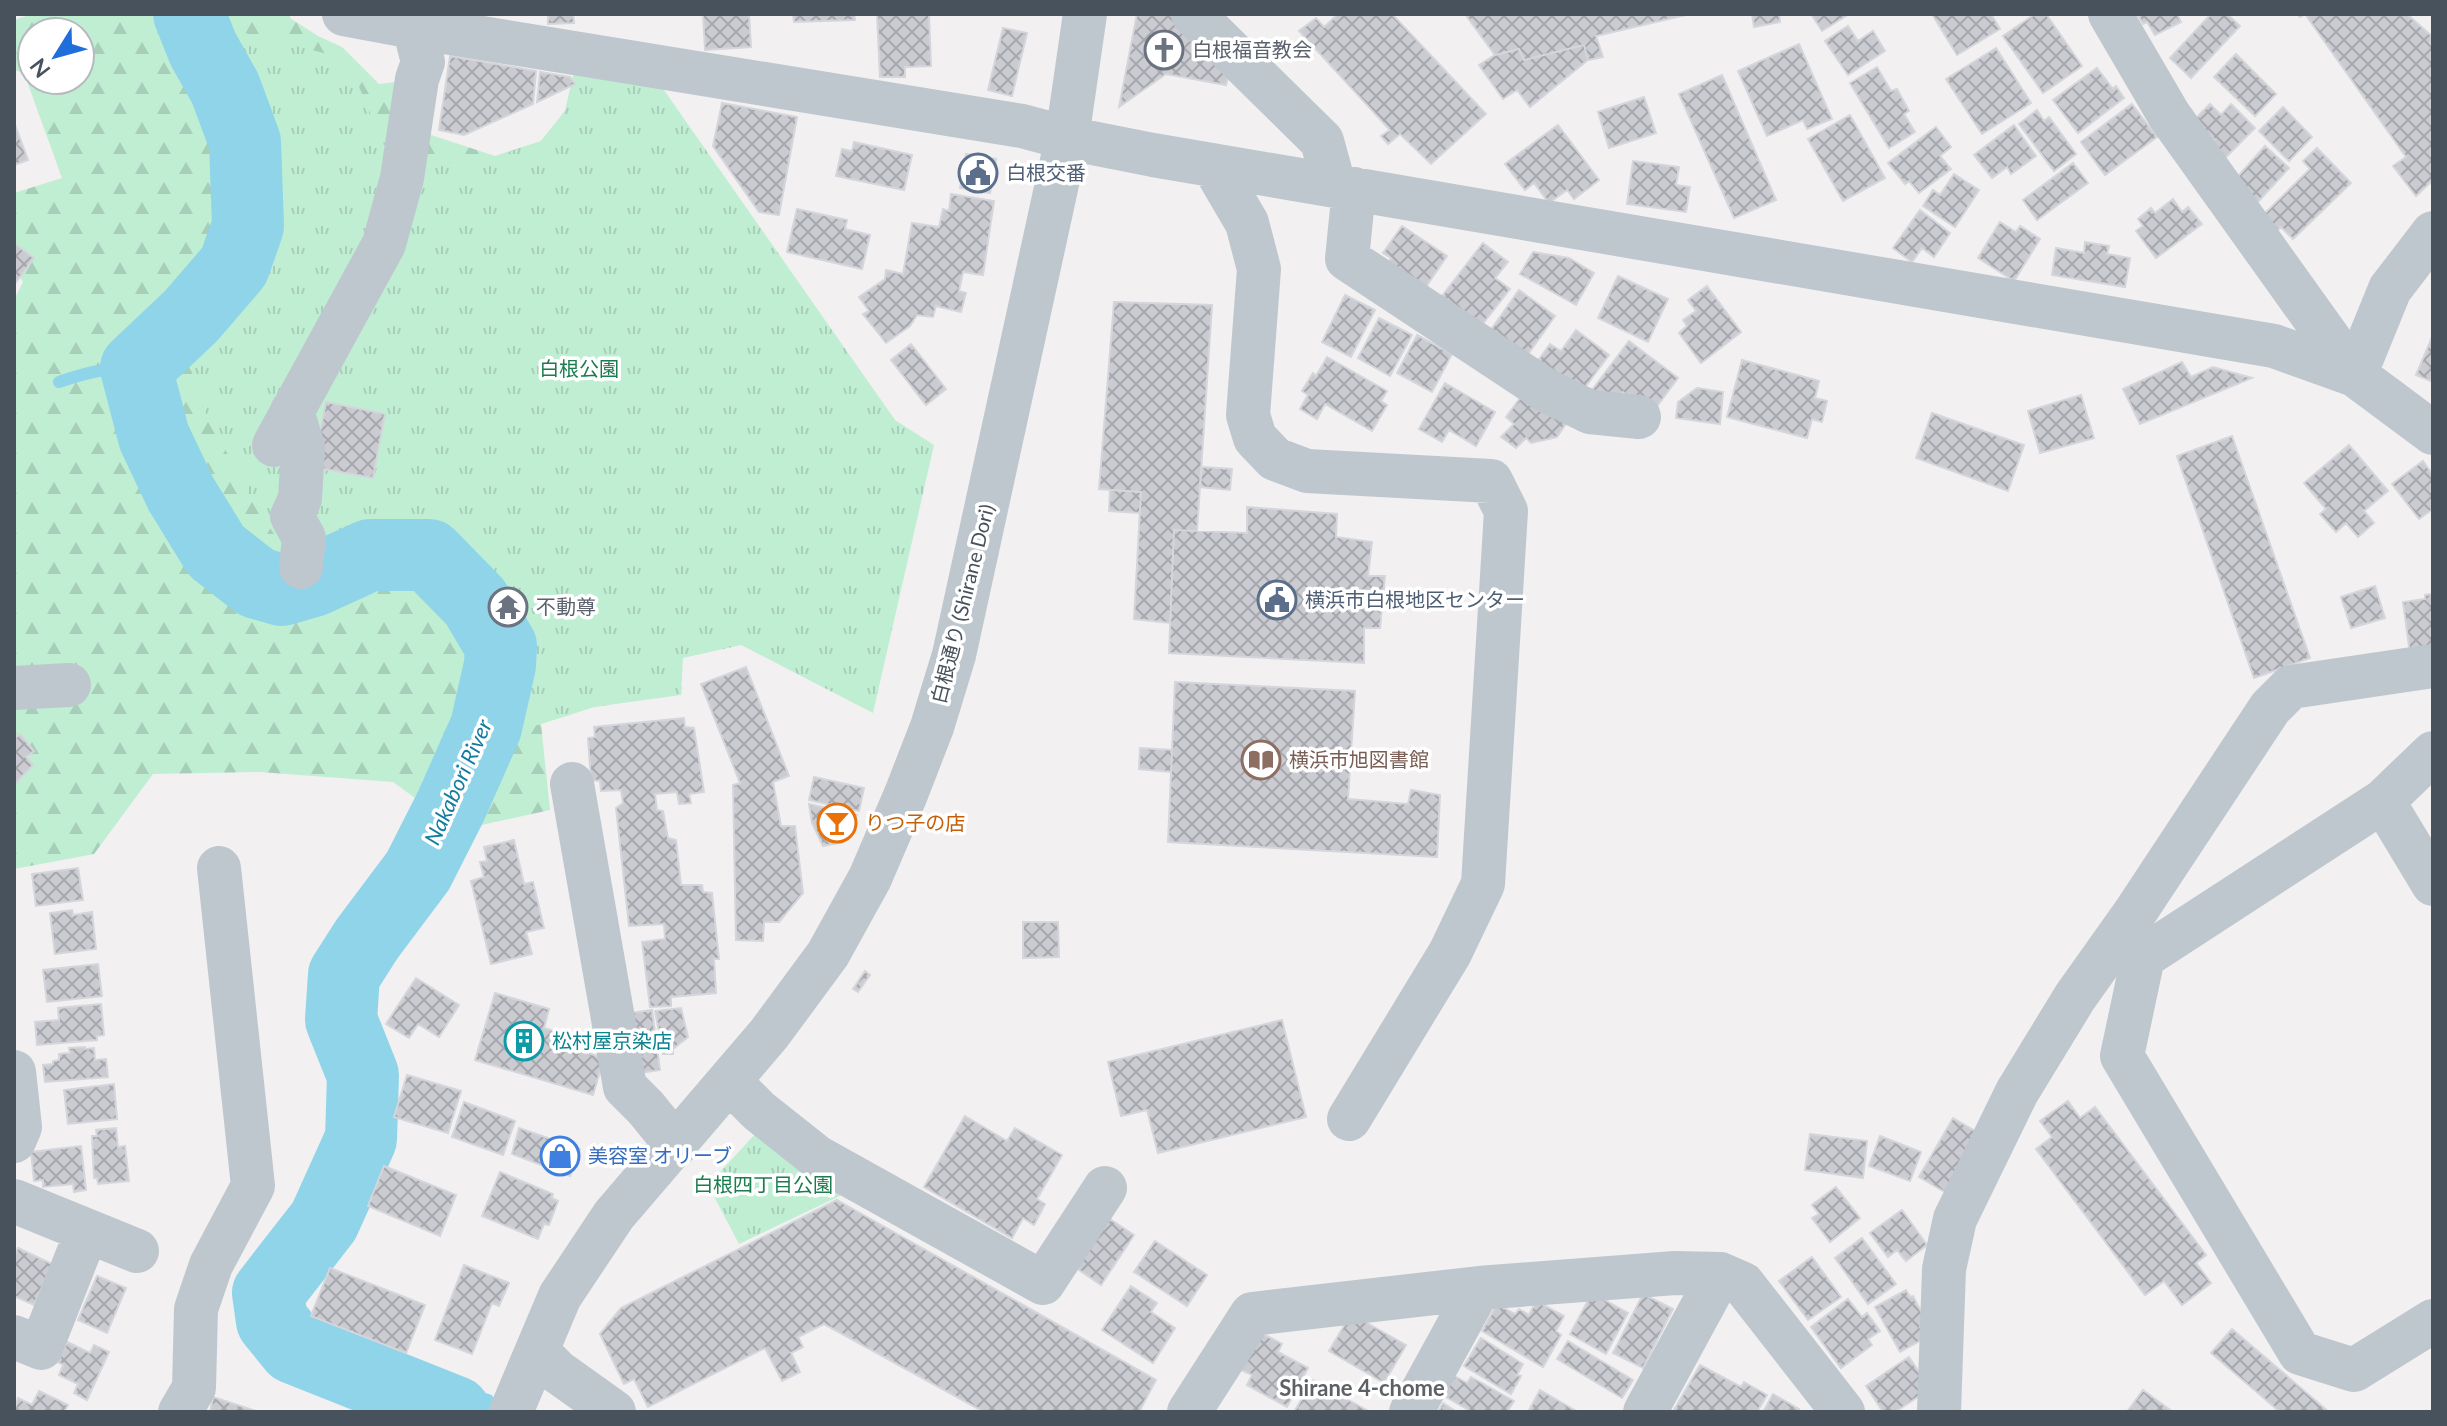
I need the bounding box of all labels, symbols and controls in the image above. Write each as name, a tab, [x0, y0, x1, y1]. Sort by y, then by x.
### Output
north arrow	[16, 16, 96, 96]
church icon: 白根福音教会	[1143, 29, 1185, 71]
place label: 白根福音教会	[1192, 37, 1312, 61]
text: N	[24, 53, 56, 83]
public building icon: 白根交番	[957, 152, 999, 194]
place label: 白根交番	[1006, 160, 1086, 184]
park label: 白根公園	[539, 356, 619, 380]
street label: 白根通り (Shirane Dori)	[926, 501, 998, 706]
public building icon: 横浜市白根地区センター	[1256, 579, 1298, 621]
temple icon: 不動尊	[487, 586, 529, 628]
place label: 横浜市白根地区センター	[1305, 587, 1525, 611]
place label: 不動尊	[536, 594, 596, 618]
water label: Nakabori River	[418, 714, 497, 849]
library icon: 横浜市旭図書館	[1240, 739, 1282, 781]
place label: 横浜市旭図書館	[1289, 747, 1429, 771]
bar icon: りつ子の店	[816, 802, 858, 844]
place label: りつ子の店	[865, 810, 965, 834]
building icon: 松村屋京染店	[503, 1020, 545, 1062]
place label: 松村屋京染店	[552, 1028, 672, 1052]
shop icon: 美容室 オリーブ	[539, 1135, 581, 1177]
place label: 美容室 オリーブ	[588, 1143, 732, 1167]
park label: 白根四丁目公園	[693, 1172, 833, 1196]
district label: Shirane 4-chome	[1279, 1374, 1445, 1401]

